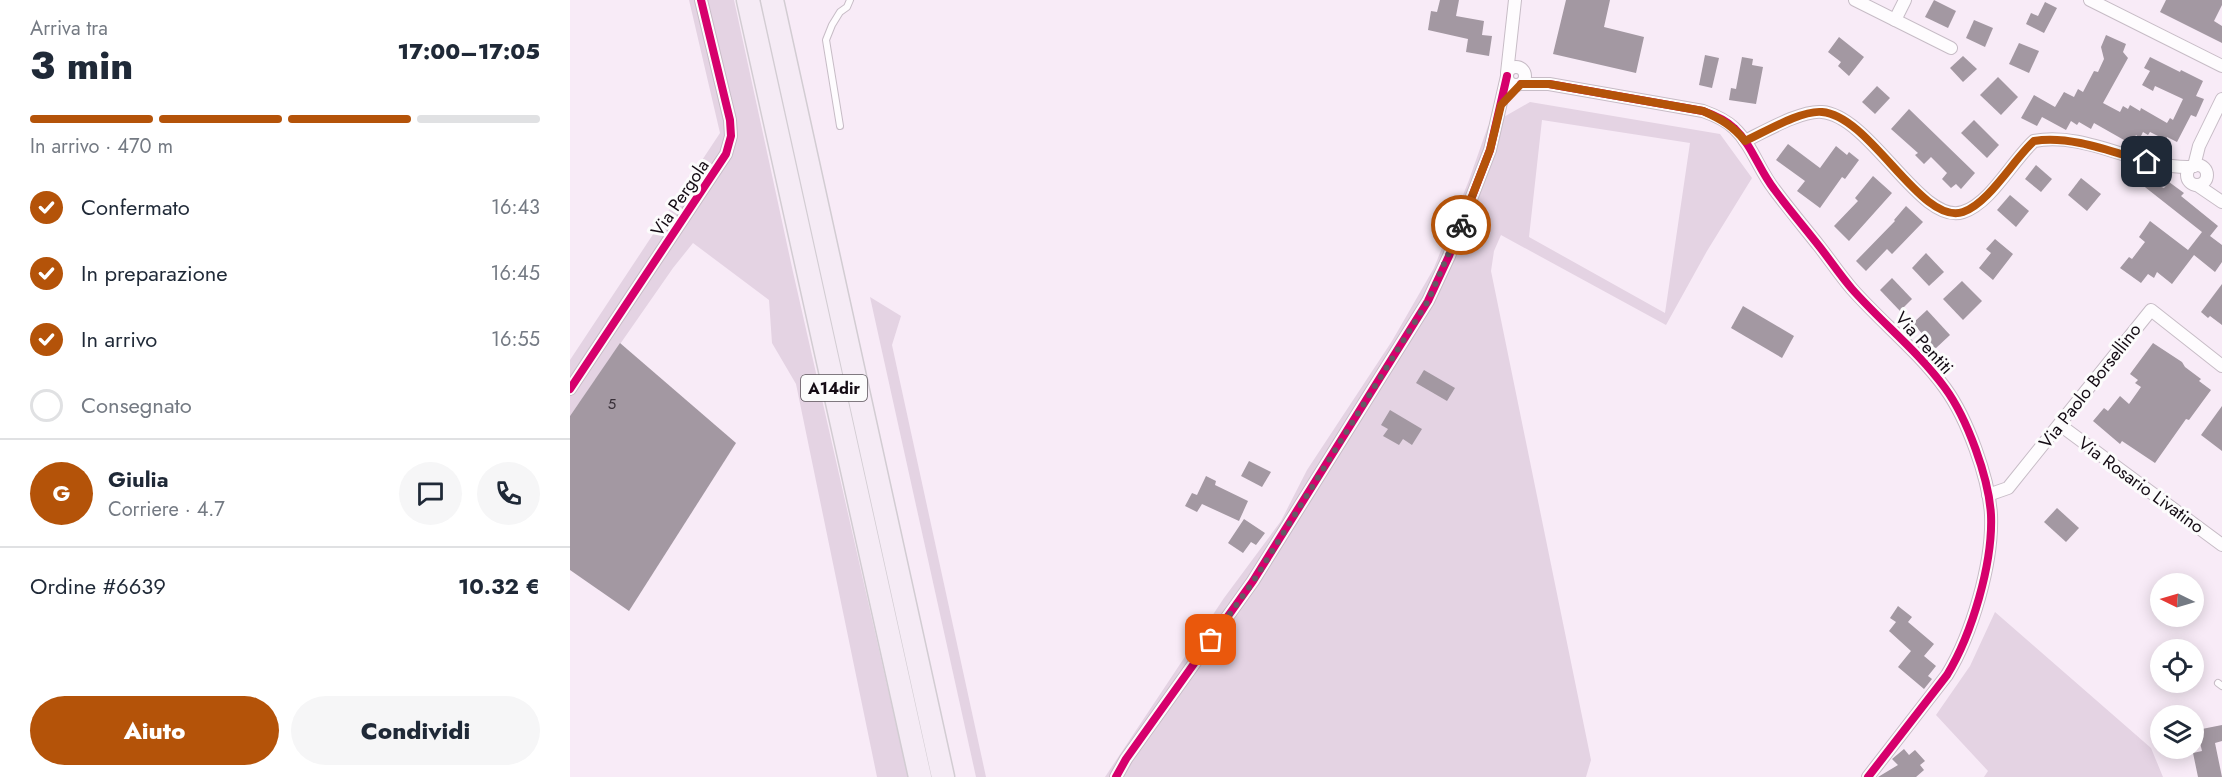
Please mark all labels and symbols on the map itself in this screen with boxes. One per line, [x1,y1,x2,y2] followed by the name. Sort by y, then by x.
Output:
[2121,136,2172,187] pin
[645,154,715,242] street label: Via Pergola
[1431,195,1491,255] courier
[1889,306,1959,380] street label: Via Pentiti
[2033,318,2147,454] street label: Via Paolo Borsellino
[801,375,867,401] road number: A14dir
[608,393,616,415] house number: 5
[2073,430,2210,540] street label: Via Rosario Livatino
[2150,573,2204,627] north arrow
[1185,614,1236,665] pin

